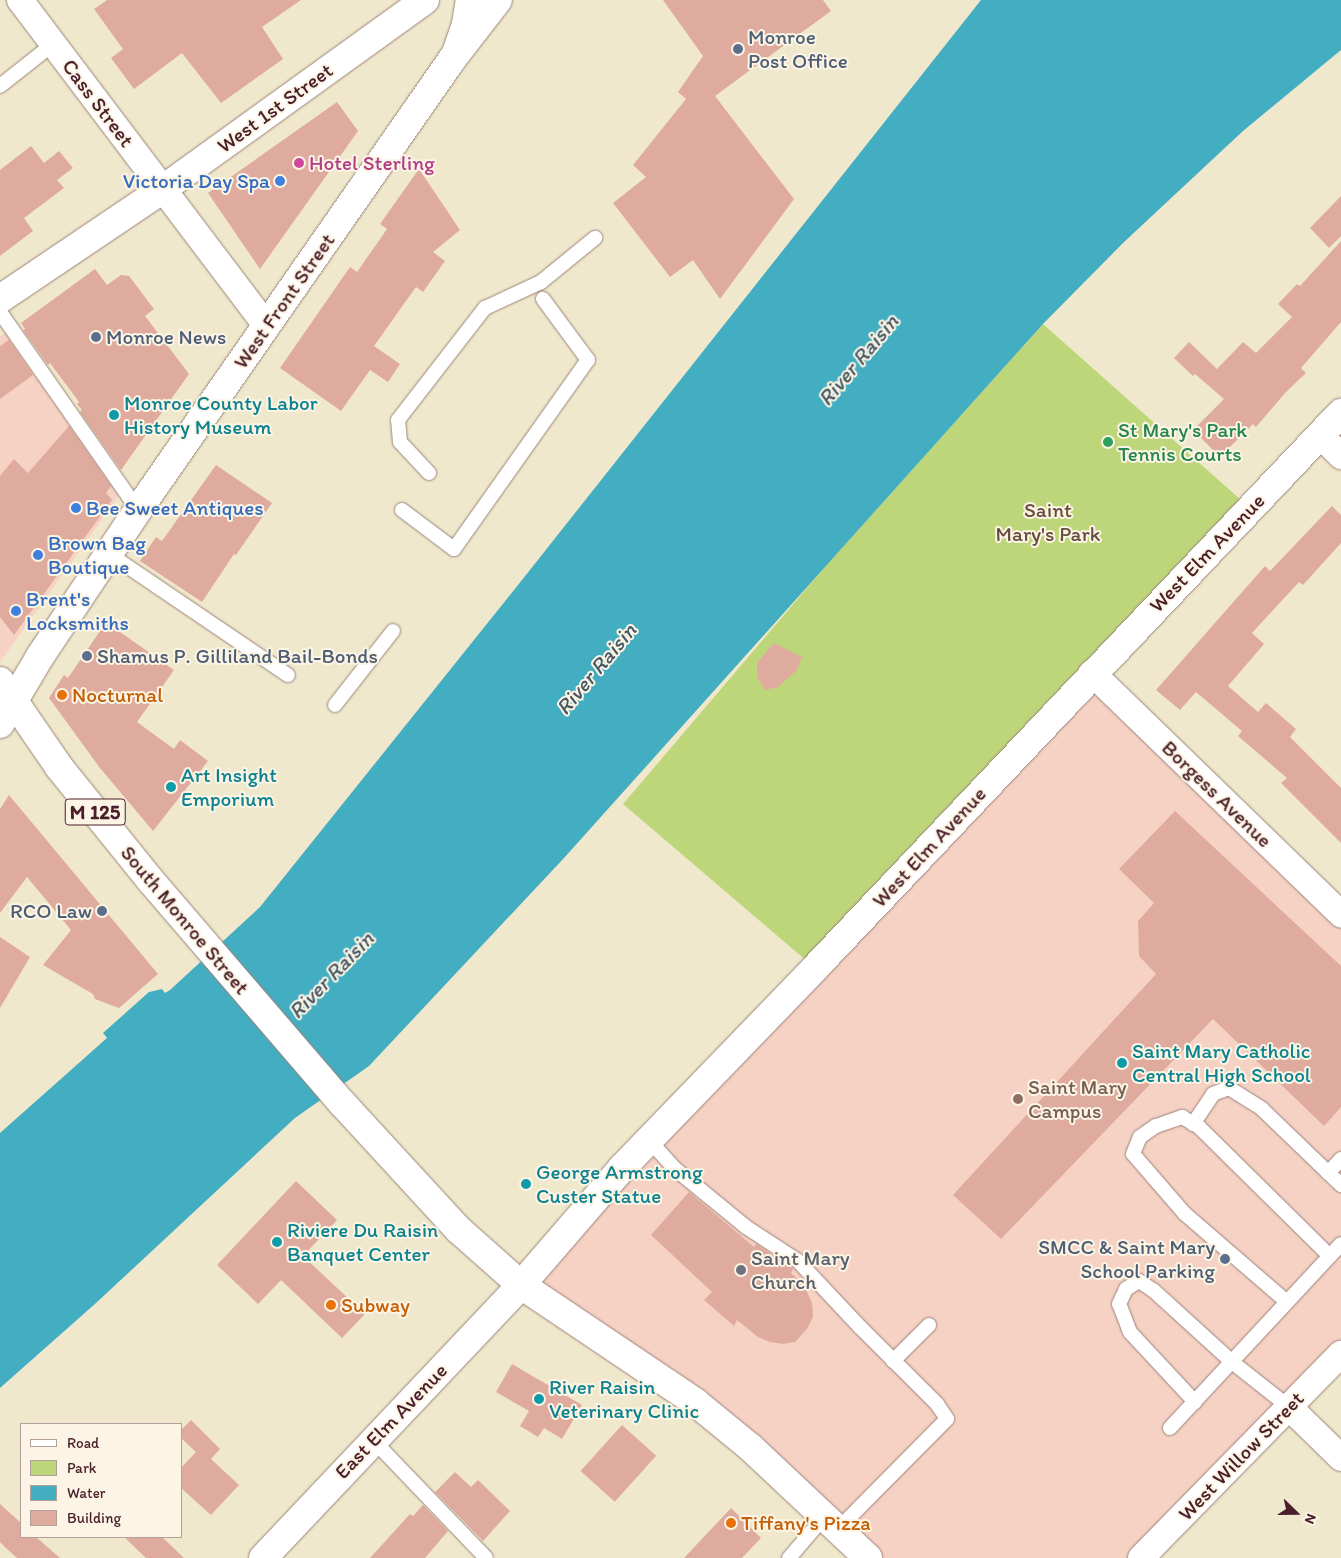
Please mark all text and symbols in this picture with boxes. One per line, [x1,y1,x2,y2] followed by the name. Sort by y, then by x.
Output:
[748,24,848,74] place label: Monroe Post Office
[732,43,744,55] marker: Monroe Post Office
[57,54,139,152] street label: Cass Street
[212,58,338,158] street label: West 1st Street
[309,150,434,176] place label: Hotel Sterling
[293,157,305,169] marker: Hotel Sterling
[121,168,270,194] place label: Victoria Day Spa
[274,175,286,187] marker: Victoria Day Spa
[228,229,340,373] street label: West Front Street
[812,309,904,411] water label: River Raisin
[106,324,226,350] place label: Monroe News
[90,331,102,343] marker: Monroe News
[124,390,318,440] place label: Monroe County Labor History Museum
[108,409,120,421] marker: Monroe County Labor History Museum
[1118,417,1247,467] place label: St Mary's Park Tennis Courts
[1102,436,1114,448] marker: St Mary's Park Tennis Courts
[1144,489,1270,617] street label: West Elm Avenue
[86,495,263,521] place label: Bee Sweet Antiques
[995,497,1101,547] park label: Saint Mary's Park
[70,502,82,514] marker: Bee Sweet Antiques
[48,530,147,580] place label: Brown Bag Boutique
[32,549,44,561] marker: Brown Bag Boutique
[26,586,129,636] place label: Brent's Locksmiths
[10,605,22,617] marker: Brent's Locksmiths
[550,618,642,720] water label: River Raisin
[97,643,377,669] place label: Shamus P. Gilliland Bail-Bonds
[81,650,93,662] marker: Shamus P. Gilliland Bail-Bonds
[72,682,163,708] place label: Nocturnal
[56,689,68,701] marker: Nocturnal
[1157,735,1277,853] street label: Borgess Avenue
[181,762,280,812] place label: Art Insight Emporium
[165,781,177,793] marker: Art Insight Emporium
[867,782,991,912] street label: West Elm Avenue
[64,794,126,830] road number: M 125
[116,841,254,999] street label: South Monroe Street
[10,898,92,924] place label: RCO Law
[96,905,108,917] marker: RCO Law
[283,926,379,1024] water label: River Raisin
[1132,1038,1310,1088] place label: Saint Mary Catholic Central High School
[1116,1057,1128,1069] marker: Saint Mary Catholic Central High School
[1028,1074,1126,1124] place label: Saint Mary Campus
[1012,1093,1024,1105] marker: Saint Mary Campus
[536,1159,702,1209] place label: George Armstrong Custer Statue
[520,1178,532,1190] marker: George Armstrong Custer Statue
[287,1217,438,1267] place label: Riviere Du Raisin Banquet Center
[1038,1234,1215,1284] place label: SMCC & Saint Mary School Parking
[271,1236,283,1248] marker: Riviere Du Raisin Banquet Center
[751,1245,849,1295] place label: Saint Mary Church
[1219,1253,1231,1265] marker: SMCC & Saint Mary School Parking
[735,1264,747,1276] marker: Saint Mary Church
[341,1292,410,1318] place label: Subway
[325,1299,337,1311] marker: Subway
[330,1359,452,1483] street label: East Elm Avenue
[549,1374,699,1424] place label: River Raisin Veterinary Clinic
[1173,1386,1309,1526] street label: West Willow Street
[533,1393,545,1405] marker: River Raisin Veterinary Clinic
[20,1423,182,1538] legend
[67,1434,99,1452] text: Road
[67,1459,97,1477] text: Park
[67,1484,105,1502] text: Water
[1271,1488,1321,1538] north arrow
[67,1509,121,1527] text: Building
[741,1510,871,1536] place label: Tiffany's Pizza
[1301,1511,1320,1526] text: N
[725,1517,737,1529] marker: Tiffany's Pizza

